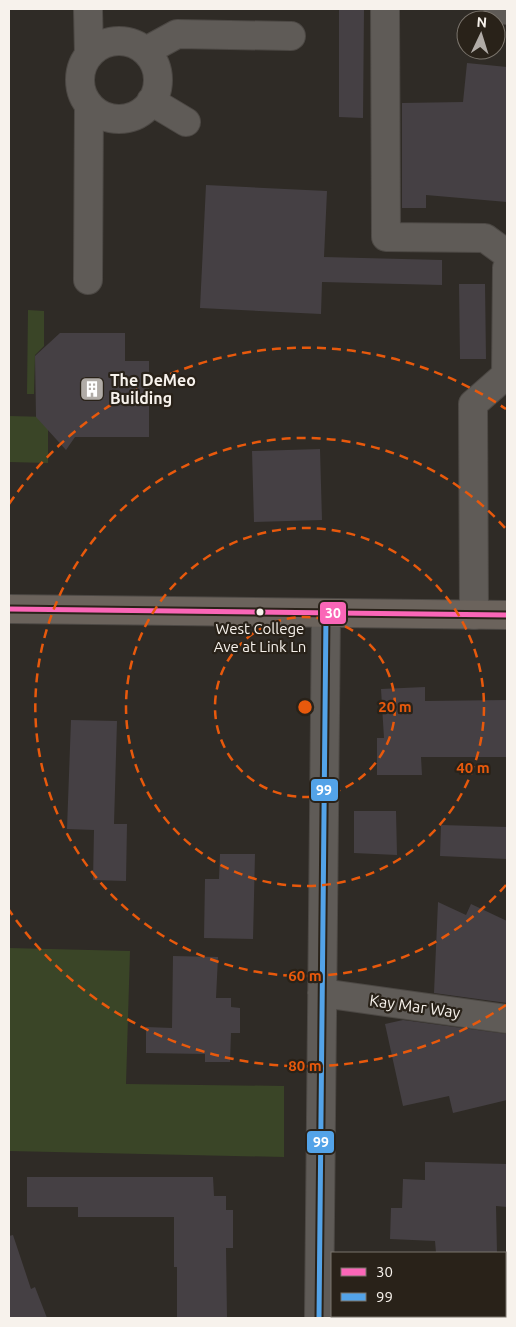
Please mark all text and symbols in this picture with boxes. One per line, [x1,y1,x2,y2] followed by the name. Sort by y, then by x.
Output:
[456,10,506,60] north arrow
[476,14,488,30] text: N
[110,371,196,407] place label: The DeMeo Building
[79,376,105,402] building icon: The DeMeo Building
[319,601,347,625] line badge: 30
[325,605,341,621] text: 30
[255,607,265,617] marker: West College Ave at Link Ln
[214,620,306,655] place label: West College Ave at Link Ln
[296,698,314,716] centre of rings
[378,698,412,715] text: 20 m
[456,759,490,776] text: 40 m
[310,778,339,802] line badge: 99
[316,782,332,798] text: 99
[288,967,322,984] text: 60 m
[368,991,462,1021] street label: Kay Mar Way
[288,1057,322,1074] text: 80 m
[306,1130,335,1154] line badge: 99
[313,1134,329,1150] text: 99
[331,1252,506,1317] legend
[376,1263,393,1280] text: 30
[376,1288,393,1305] text: 99

